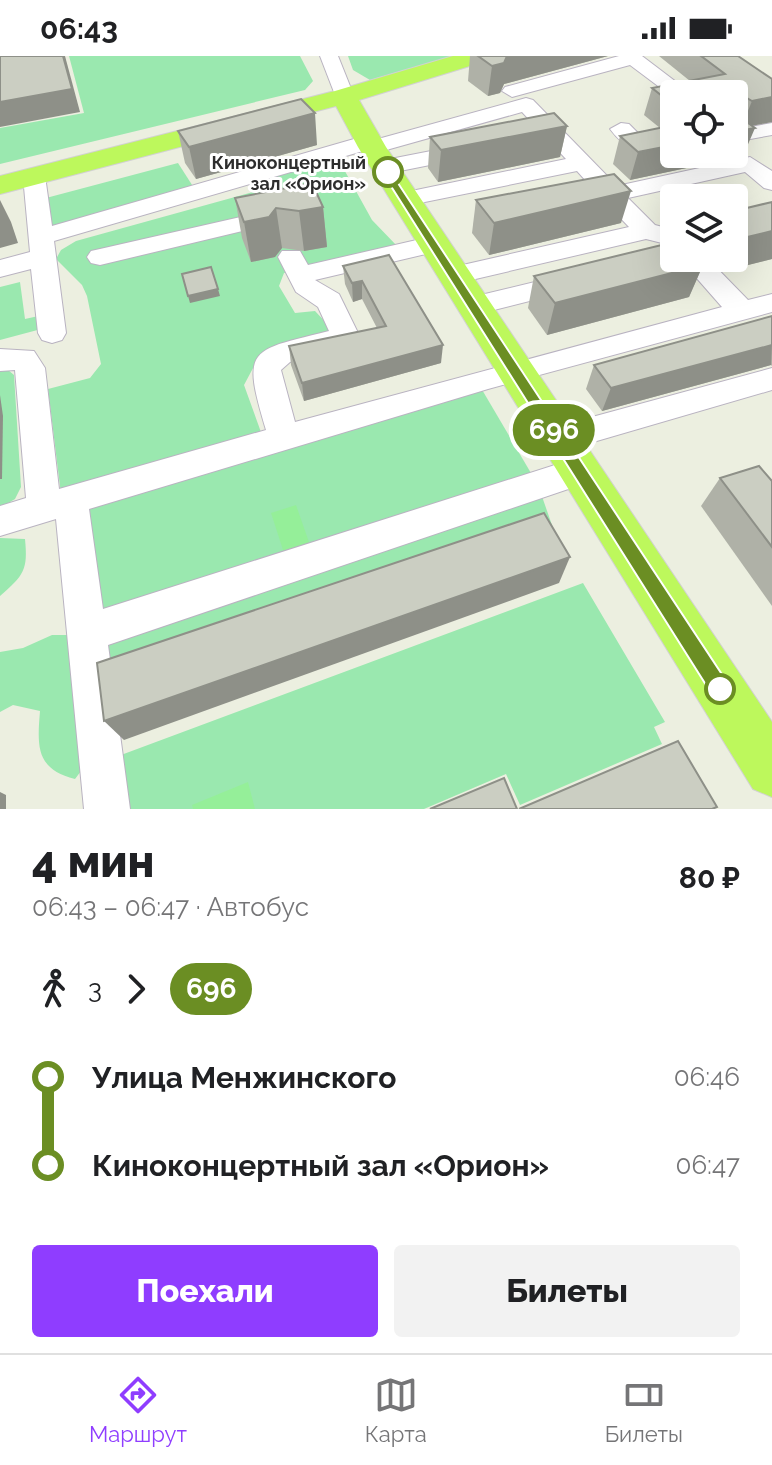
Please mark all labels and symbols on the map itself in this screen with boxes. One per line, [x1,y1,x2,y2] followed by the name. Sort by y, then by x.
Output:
[212,152,366,194] place label: Киноконцертный зал «Орион»
[373,157,403,187] marker: Киноконцертный зал «Орион»
[508,404,600,456] line badge: 696
[705,674,735,704] unlabelled marker

